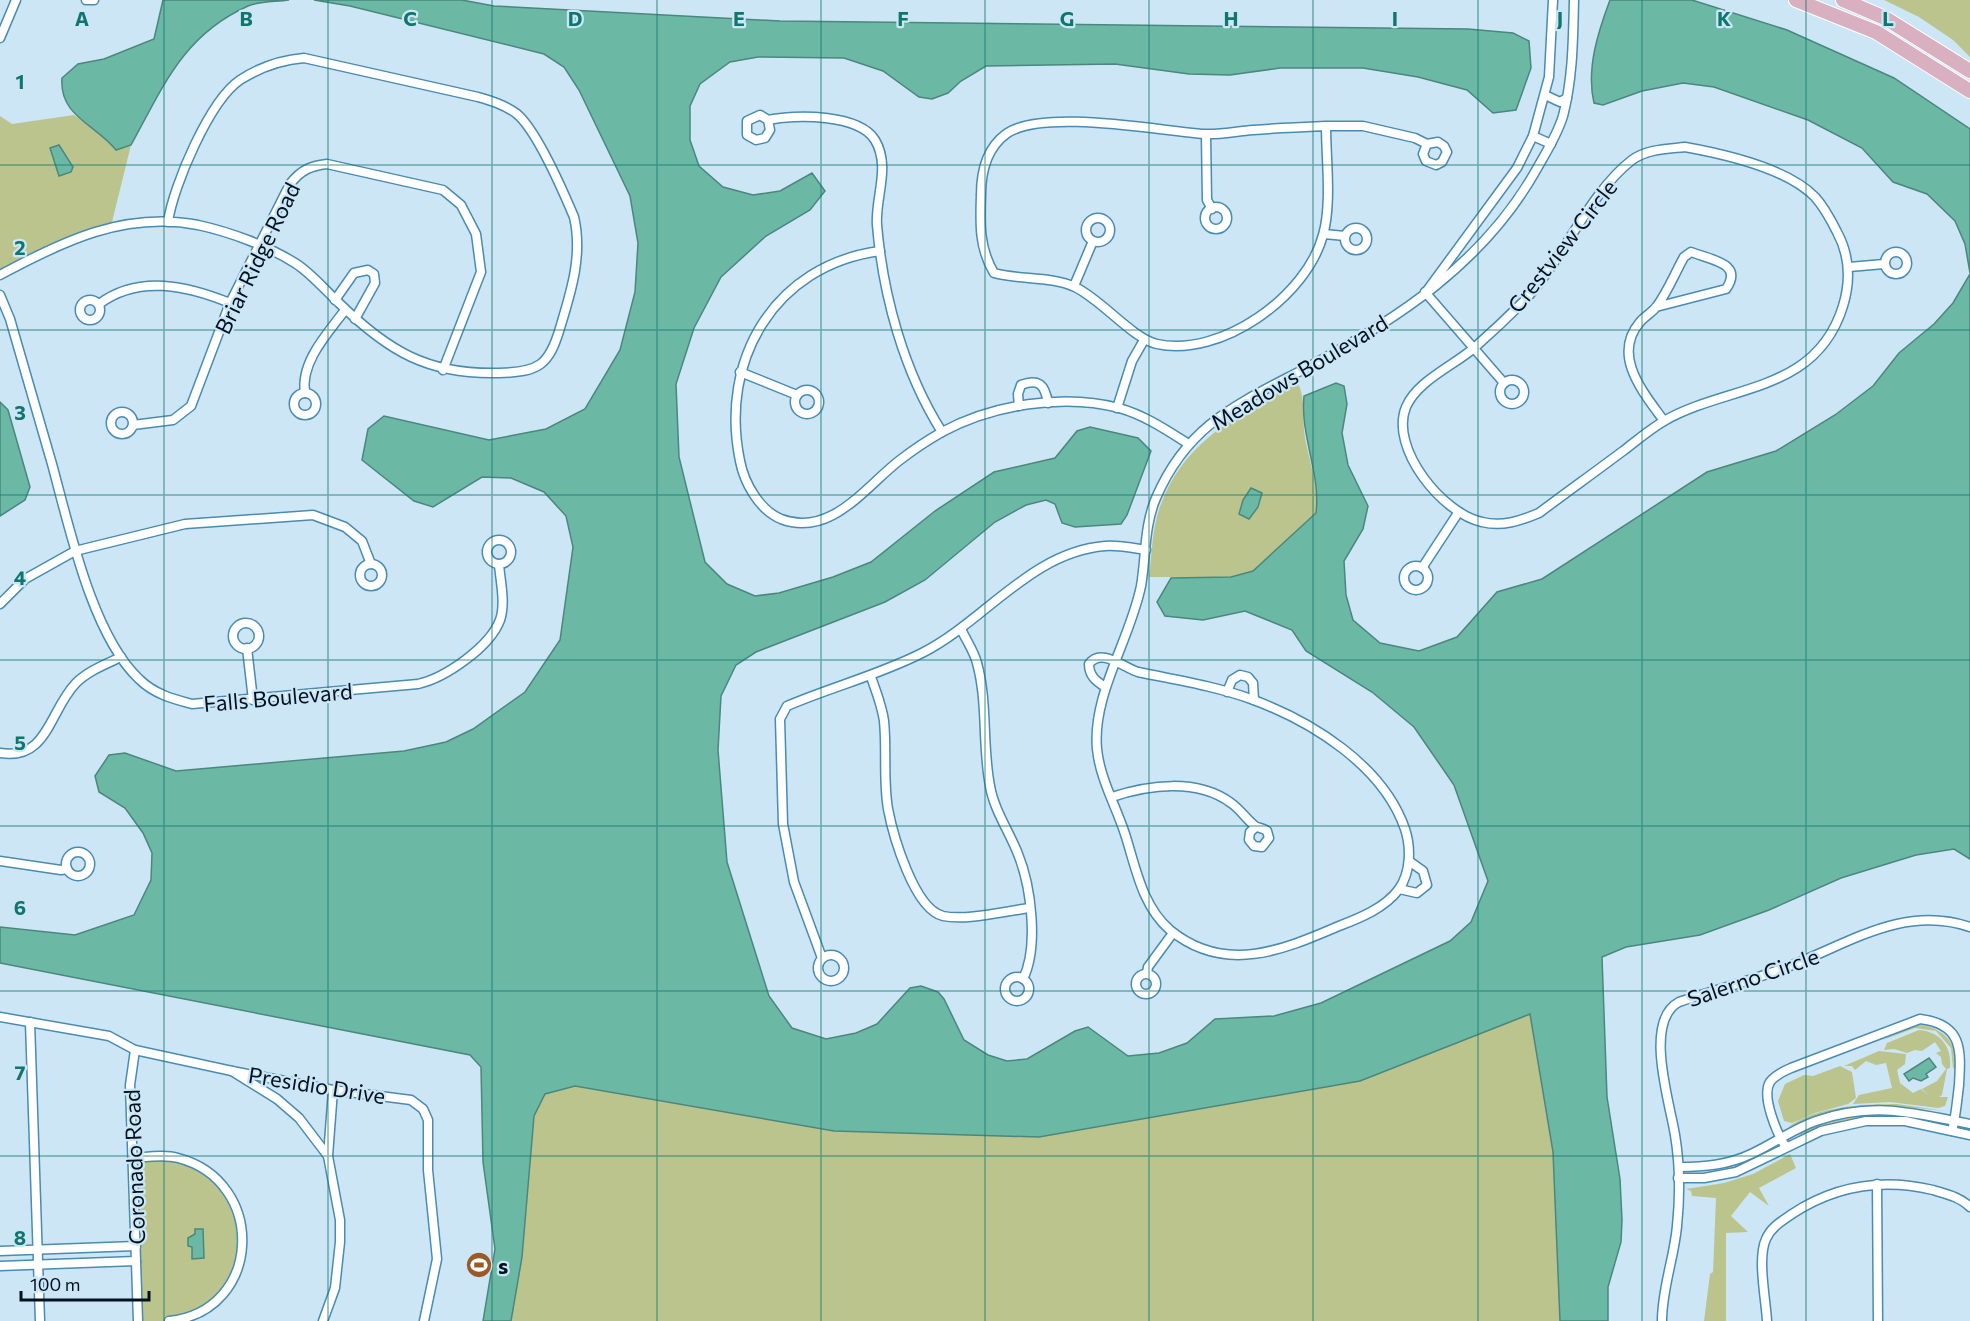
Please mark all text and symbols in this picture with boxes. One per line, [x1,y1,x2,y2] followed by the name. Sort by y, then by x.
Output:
[75,6,89,30] text: A
[239,6,253,30] text: B
[403,6,417,30] text: C
[568,6,582,30] text: D
[733,6,745,30] text: E
[897,6,909,30] text: F
[1060,6,1074,30] text: G
[1224,6,1239,30] text: H
[1392,6,1398,30] text: I
[1557,6,1563,30] text: J
[1717,6,1731,30] text: K
[1882,6,1894,30] text: L
[15,69,25,93] text: 1
[1502,174,1622,318] street label: Crestview Circle
[209,178,305,338] street label: Briar Ridge Road
[14,235,26,259] text: 2
[1206,309,1392,435] street label: Meadows Boulevard
[14,400,26,424] text: 3
[14,565,26,589] text: 4
[202,677,354,717] street label: Falls Boulevard
[14,730,26,754] text: 5
[14,895,26,919] text: 6
[1684,942,1822,1012] street label: Salerno Circle
[15,1060,26,1084] text: 7
[247,1061,387,1109] street label: Presidio Drive
[118,1089,150,1245] street label: Coronado Road
[14,1225,26,1249] text: 8
[464,1250,494,1280] sports icon: s
[498,1252,508,1279] place label: s
[21,1264,148,1302] scale bar
[30,1273,80,1295] text: 100 m

